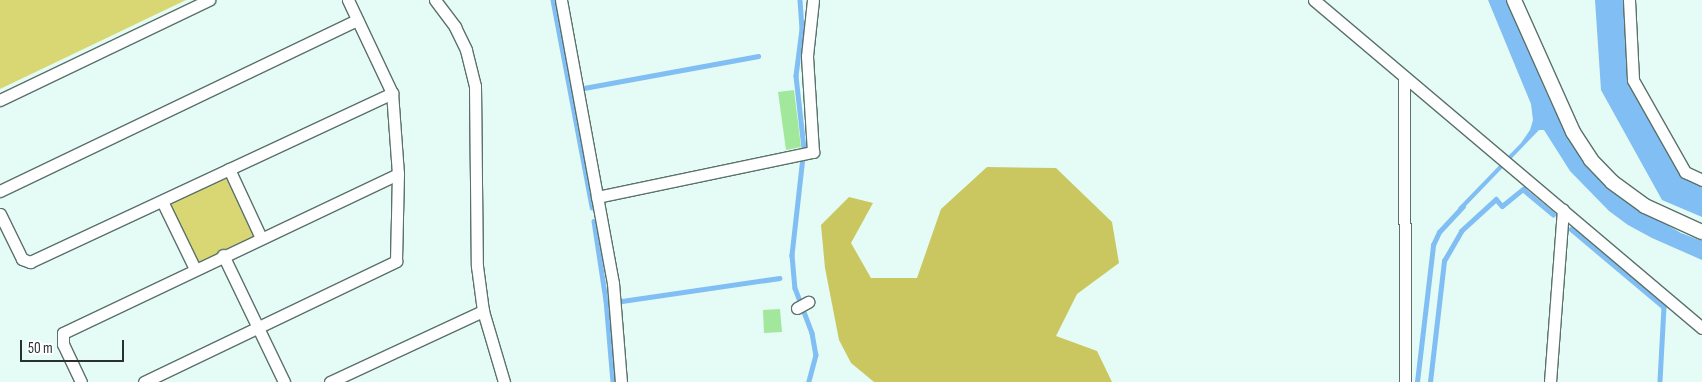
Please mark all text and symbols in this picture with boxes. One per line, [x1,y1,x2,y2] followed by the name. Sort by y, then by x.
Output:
[22,330,126,362] scale bar
[28,339,53,358] text: 50 m

